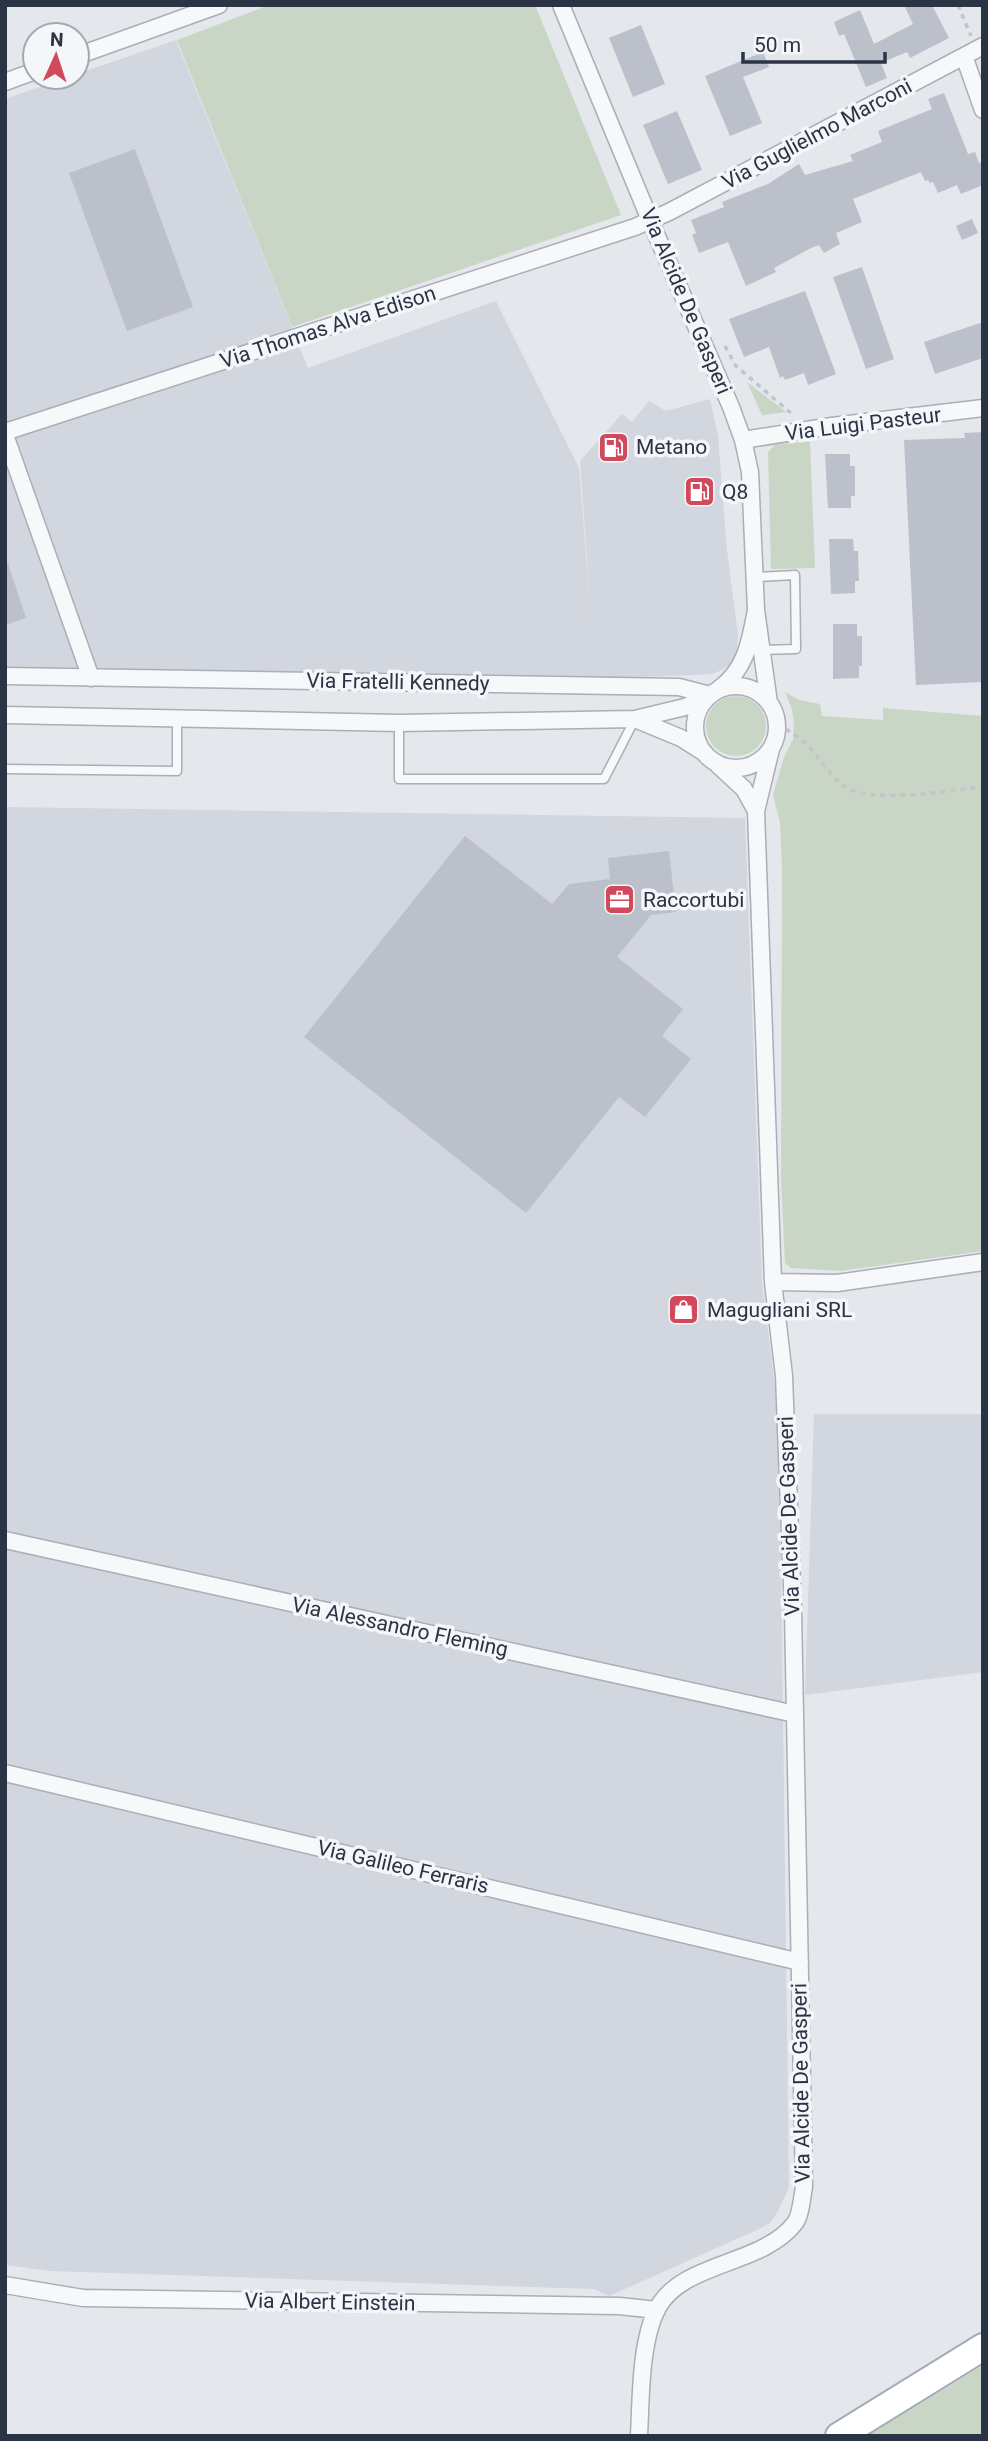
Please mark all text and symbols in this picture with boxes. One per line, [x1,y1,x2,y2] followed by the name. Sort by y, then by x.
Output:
[21,21,91,91] north arrow
[743,21,885,65] scale bar
[50,28,64,51] text: N
[754,33,801,57] text: 50 m
[718,74,916,194] street label: Via Guglielmo Marconi
[636,204,736,398] street label: Via Alcide De Gasperi
[217,281,439,373] street label: Via Thomas Alva Edison
[784,403,942,445] street label: Via Luigi Pasteur
[596,430,630,464] fuel station icon: Metano
[636,435,707,459] place label: Metano
[682,475,716,509] fuel station icon: Q8
[722,480,748,504] place label: Q8
[306,668,490,696] street label: Via Fratelli Kennedy
[603,883,637,917] office icon: Raccortubi
[643,888,744,912] place label: Raccortubi
[667,1293,701,1327] shop icon: Magugliani SRL
[707,1298,852,1322] place label: Magugliani SRL
[774,1416,804,1616] street label: Via Alcide De Gasperi
[290,1592,510,1662] street label: Via Alessandro Fleming
[315,1836,491,1898] street label: Via Galileo Ferraris
[787,1983,815,2183] street label: Via Alcide De Gasperi
[244,2289,416,2315] street label: Via Albert Einstein

